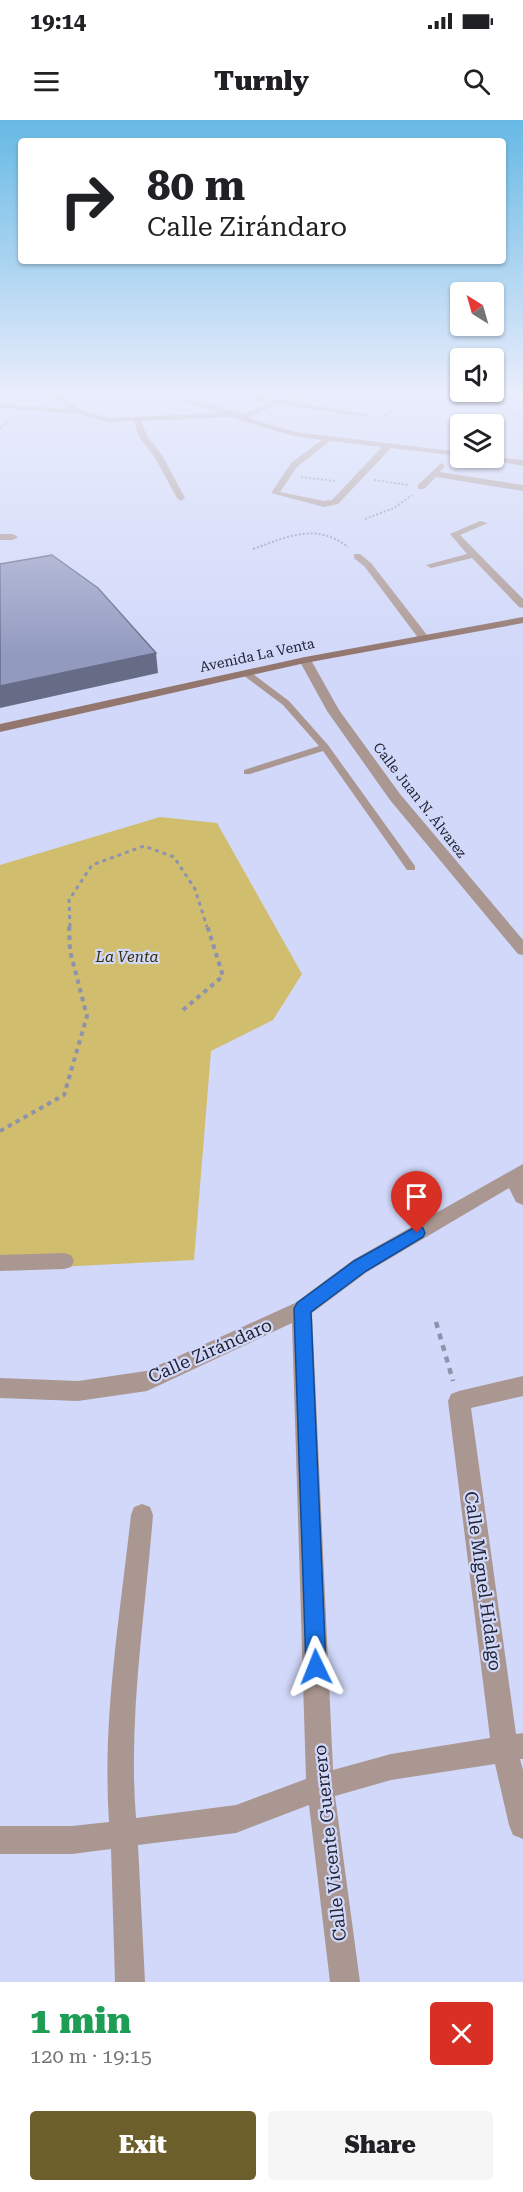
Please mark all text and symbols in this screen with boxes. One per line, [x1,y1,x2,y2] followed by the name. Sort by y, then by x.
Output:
[30,9,86,34] text: 19:14
[30,65,63,98] icon: menu
[214,65,309,97] text: Turnly
[460,65,493,98] icon: search
[147,161,245,210] text: 80 m
[48,162,126,240] icon: right
[147,211,347,243] text: Calle Zirándaro
[450,282,504,336] north arrow
[450,282,504,468] map controls
[450,348,504,402] button: sound
[450,414,504,468] button: layers
[198,635,316,675] street label: Avenida La Venta
[370,739,470,861] street label: Calle Juan N. Álvarez
[95,948,158,966] park label: La Venta
[391,1171,442,1233] pin
[400,1180,433,1213] icon: arrive
[145,1314,275,1387] street label: Calle Zirándaro
[461,1490,506,1672] street label: Calle Miguel Hidalgo
[284,1635,348,1699] position arrow
[309,1744,350,1942] street label: Calle Vicente Guerrero
[30,2000,131,2042] text: 1 min
[430,2002,493,2065] button: close
[30,2044,152,2068] text: 120 m · 19:15
[30,2111,256,2180] button: Exit
[268,2111,493,2180] button: Share

